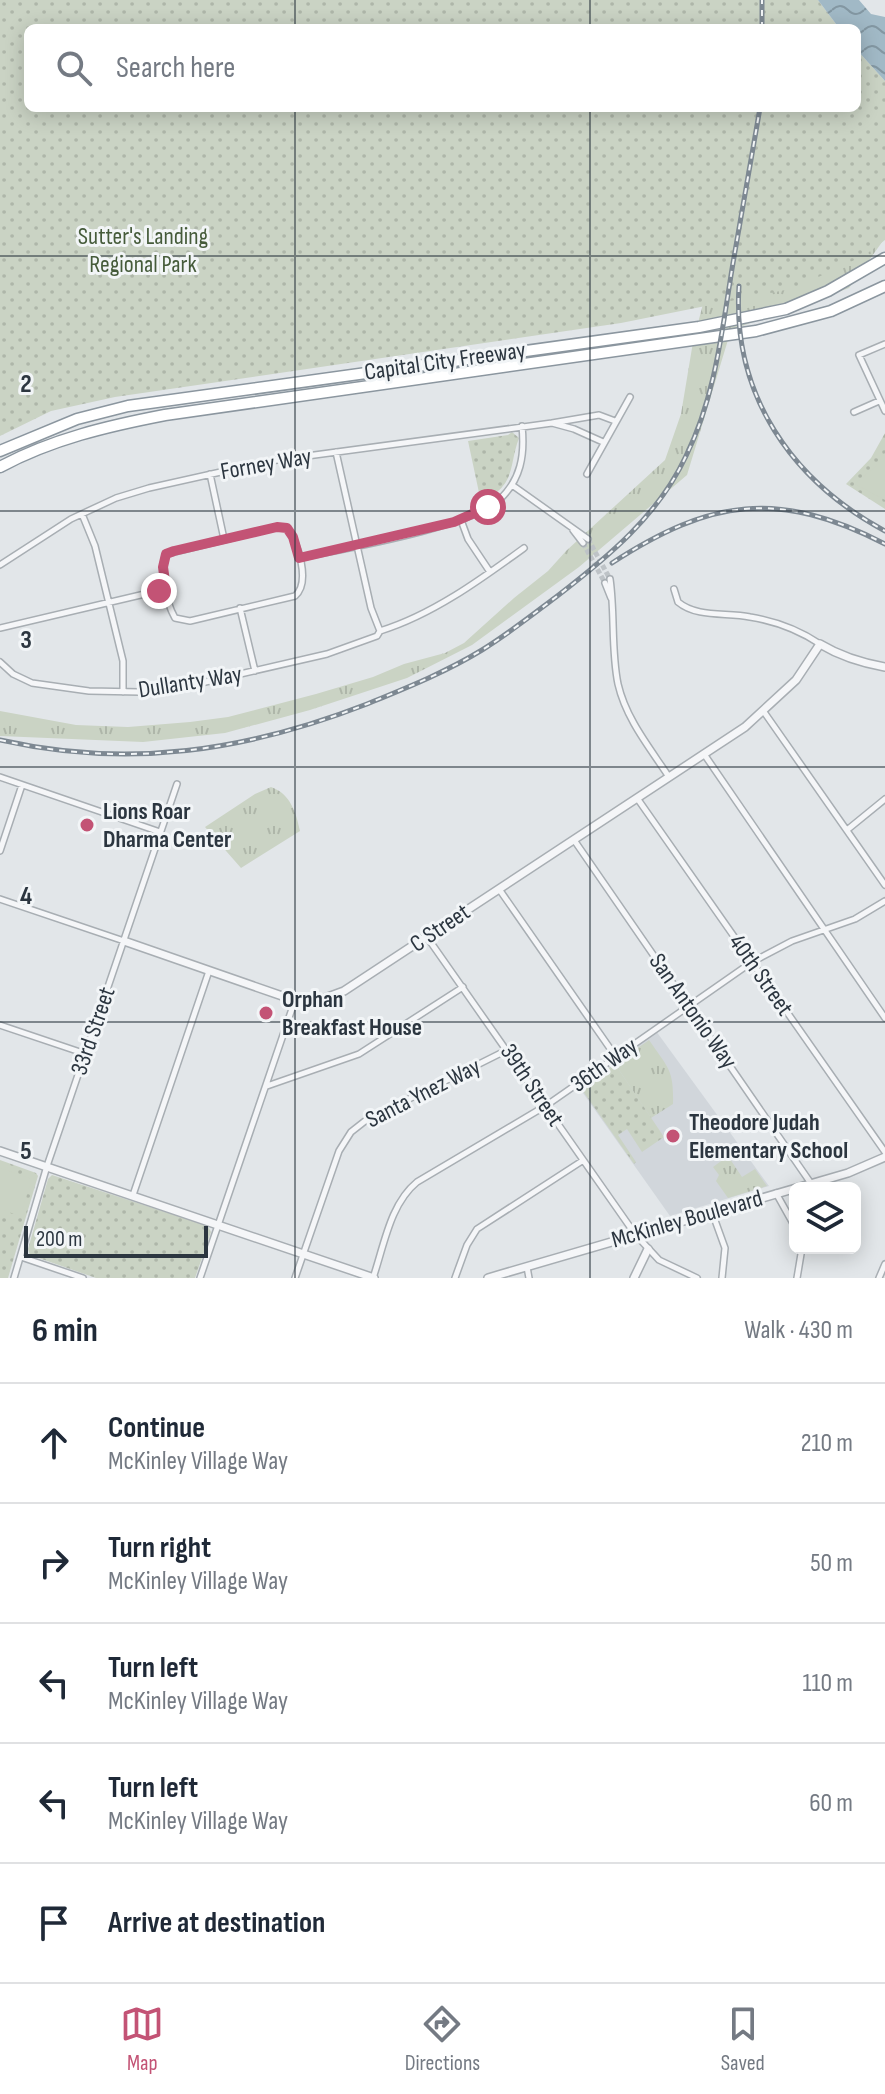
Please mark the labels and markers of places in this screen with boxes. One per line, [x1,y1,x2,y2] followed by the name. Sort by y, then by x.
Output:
[103,797,232,854] place label: Lions Roar Dharma Center
[78,816,96,834] marker: Lions Roar Dharma Center
[282,985,422,1042] place label: Orphan Breakfast House
[257,1004,275,1022] marker: Orphan Breakfast House
[689,1108,848,1165] place label: Theodore Judah Elementary School
[664,1127,682,1145] marker: Theodore Judah Elementary School

